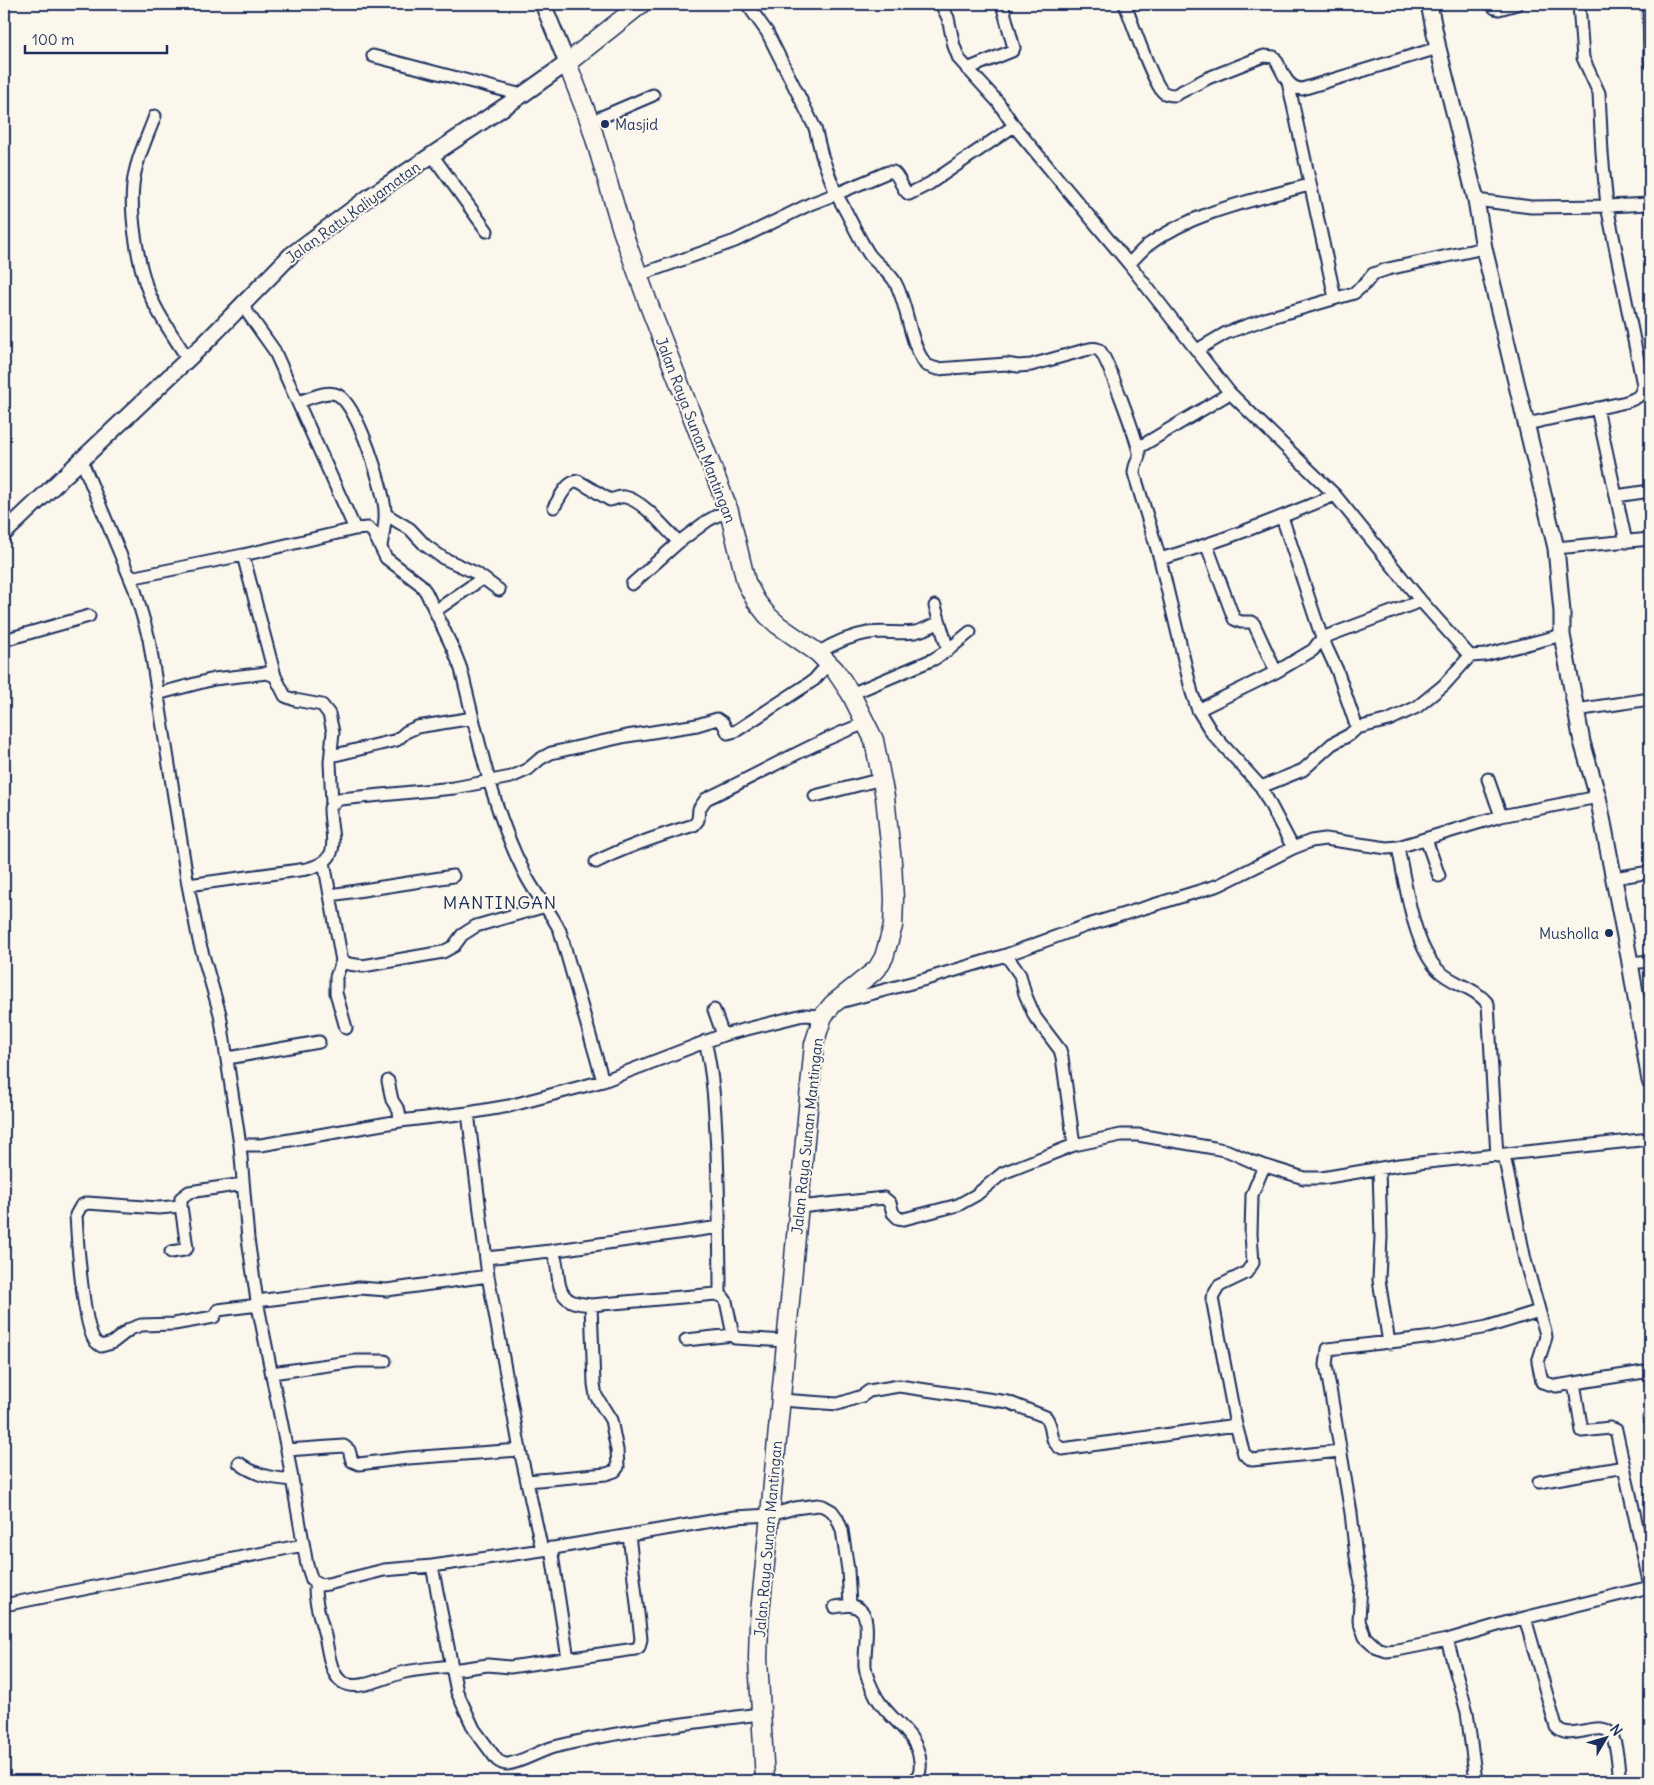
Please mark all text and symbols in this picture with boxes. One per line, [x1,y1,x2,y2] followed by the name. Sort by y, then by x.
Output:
[25,22,168,54] scale bar
[32,30,74,49] text: 100 m
[615,115,658,134] place label: Masjid
[599,118,611,130] marker: Masjid
[282,157,424,267] street label: Jalan Ratu Kaliyamatan
[652,334,740,526] street label: Jalan Raya Sunan Mantingan
[443,891,557,914] district label: MANTINGAN
[1539,924,1599,943] place label: Musholla
[1603,927,1615,939] marker: Musholla
[787,1037,827,1235] street label: Jalan Raya Sunan Mantingan
[750,1440,786,1638] street label: Jalan Raya Sunan Mantingan
[1582,1712,1632,1762] north arrow
[1606,1721,1626,1739] text: N

